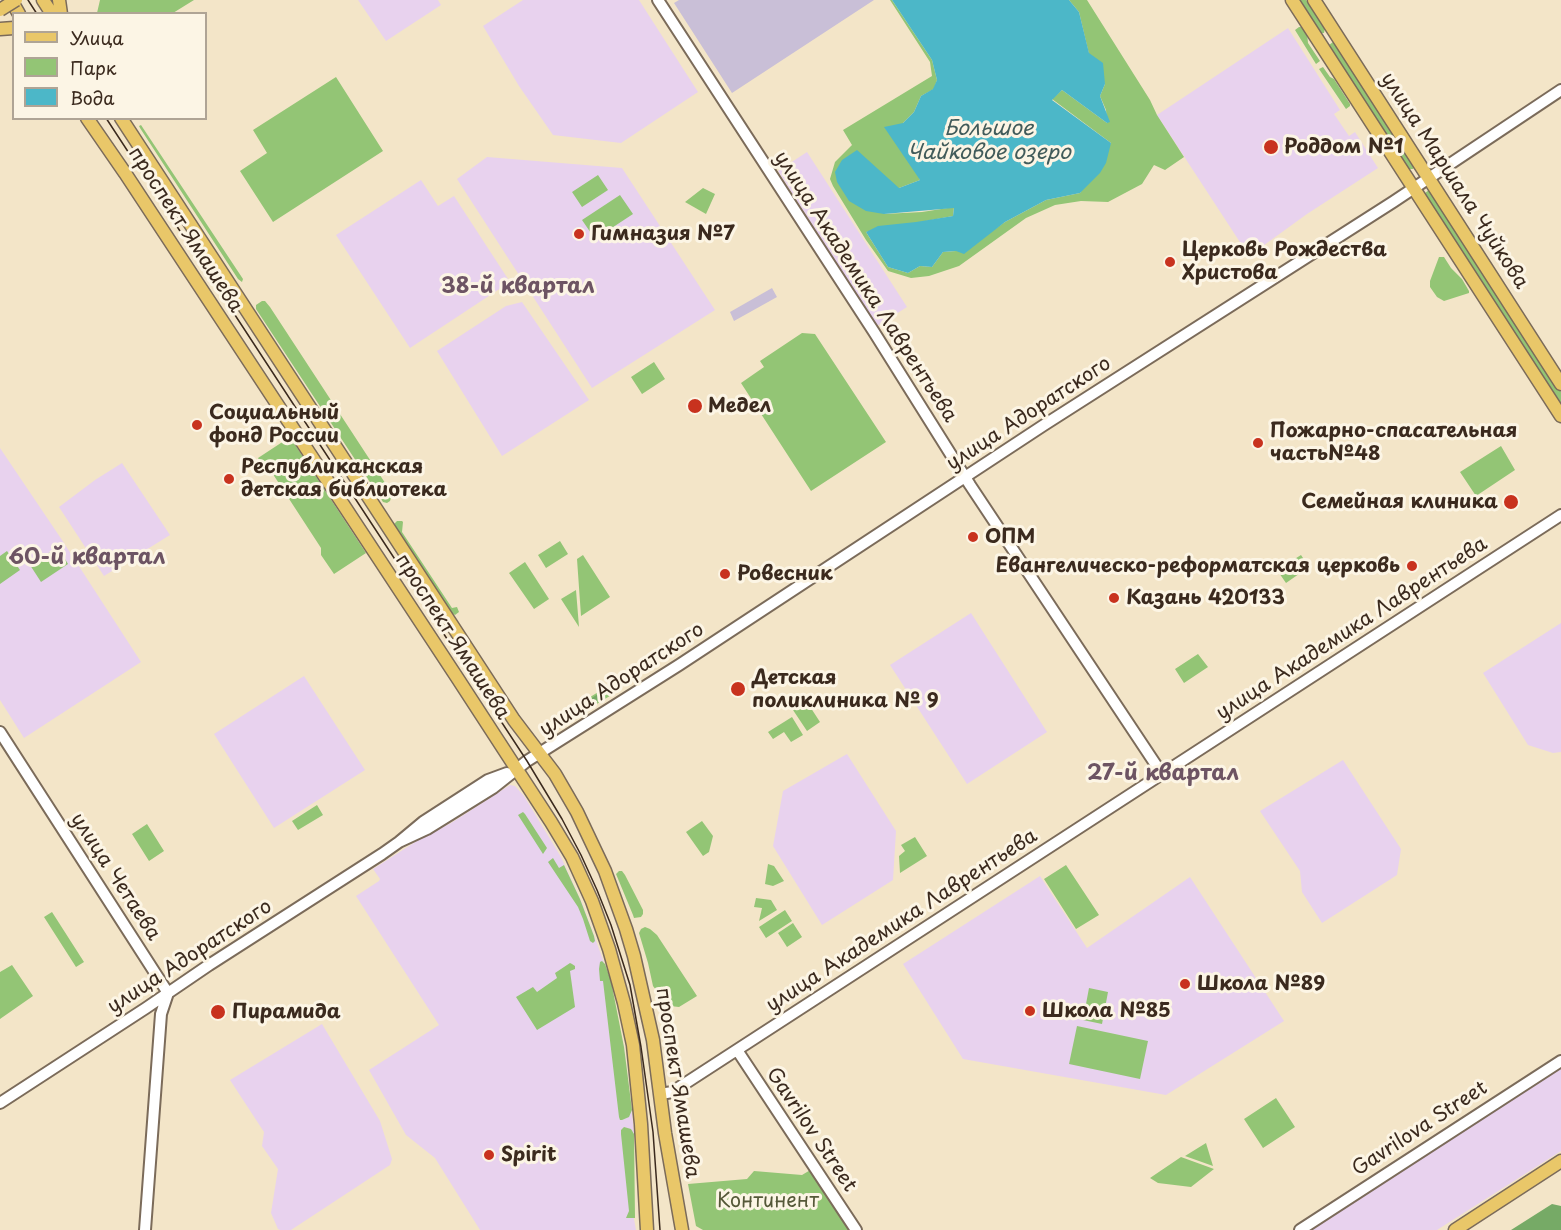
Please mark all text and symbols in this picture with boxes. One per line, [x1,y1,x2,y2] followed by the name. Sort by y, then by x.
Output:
[12,12,207,120] legend
[70,24,124,51] text: Улица
[70,54,116,81] text: Парк
[1375,68,1533,294] street label: улица Маршала Чуйкова
[70,84,115,111] text: Вода
[907,116,1071,166] water label: Большое Чайковое озеро
[1284,135,1403,159] place label: Роддом №1
[1262,138,1280,156] marker: Роддом №1
[122,143,248,317] street label: проспект Ямашева
[768,147,962,427] street label: улица Академика Лаврентьева
[591,222,735,246] place label: Гимназия №7
[572,227,586,241] marker: Гимназия №7
[1182,238,1387,285] place label: Церковь Рождества Христова
[1163,255,1177,269] marker: Церковь Рождества Христова
[441,274,595,300] district label: 38-й квартал
[942,352,1116,476] street label: улица Адоратского
[708,394,771,418] place label: Медел
[686,397,704,415] marker: Медел
[209,401,339,448] place label: Социальный фонд России
[190,418,204,432] marker: Социальный фонд России
[1270,419,1517,466] place label: Пожарно-спасательная часть№48
[1251,436,1265,450] marker: Пожарно-спасательная часть№48
[241,455,447,502] place label: Республиканская детская библиотека
[222,472,236,486] marker: Республиканская детская библиотека
[1301,490,1498,514] place label: Семейная клиника
[1502,493,1520,511] marker: Семейная клиника
[985,525,1035,549] place label: ОПМ
[966,530,980,544] marker: ОПМ
[1212,532,1492,726] street label: улица Академика Лаврентьева
[9,545,165,571] district label: 60-й квартал
[389,550,515,724] street label: проспект Ямашева
[995,554,1400,578] place label: Евангелическо-реформатская церковь
[1405,559,1419,573] marker: Евангелическо-реформатская церковь
[737,562,833,586] place label: Ровесник
[718,567,732,581] marker: Ровесник
[1126,586,1285,610] place label: Казань 420133
[1107,591,1121,605] marker: Казань 420133
[535,618,709,742] street label: улица Адоратского
[752,666,939,713] place label: Детская поликлиника № 9
[729,680,747,698] marker: Детская поликлиника № 9
[1087,761,1239,787] district label: 27-й квартал
[65,809,165,945] street label: улица Четаева
[762,824,1042,1018] street label: улица Академика Лаврентьева
[103,895,277,1019] street label: улица Адоратского
[1197,972,1325,996] place label: Школа №89
[1178,977,1192,991] marker: Школа №89
[650,986,704,1180] street label: проспект Ямашева
[1042,999,1171,1023] place label: Школа №85
[232,1000,341,1024] place label: Пирамида
[209,1003,227,1021] marker: Пирамида
[1023,1004,1037,1018] marker: Школа №85
[761,1063,861,1197] street label: Gavrilov Street
[1348,1076,1492,1182] street label: Gavrilova Street
[501,1143,557,1167] place label: Spirit
[482,1148,496,1162] marker: Spirit
[717,1189,819,1213] park label: Континент

